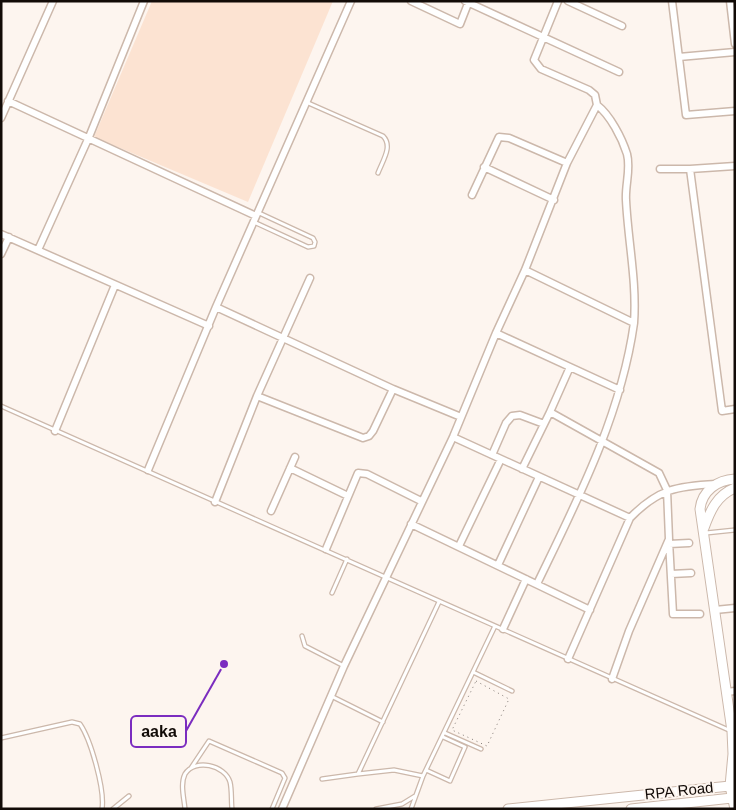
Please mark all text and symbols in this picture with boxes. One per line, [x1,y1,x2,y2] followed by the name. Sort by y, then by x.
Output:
[131,716,186,747] callout: aaka
[141,723,177,740] text: aaka
[644,778,714,803] street label: RPA Road

